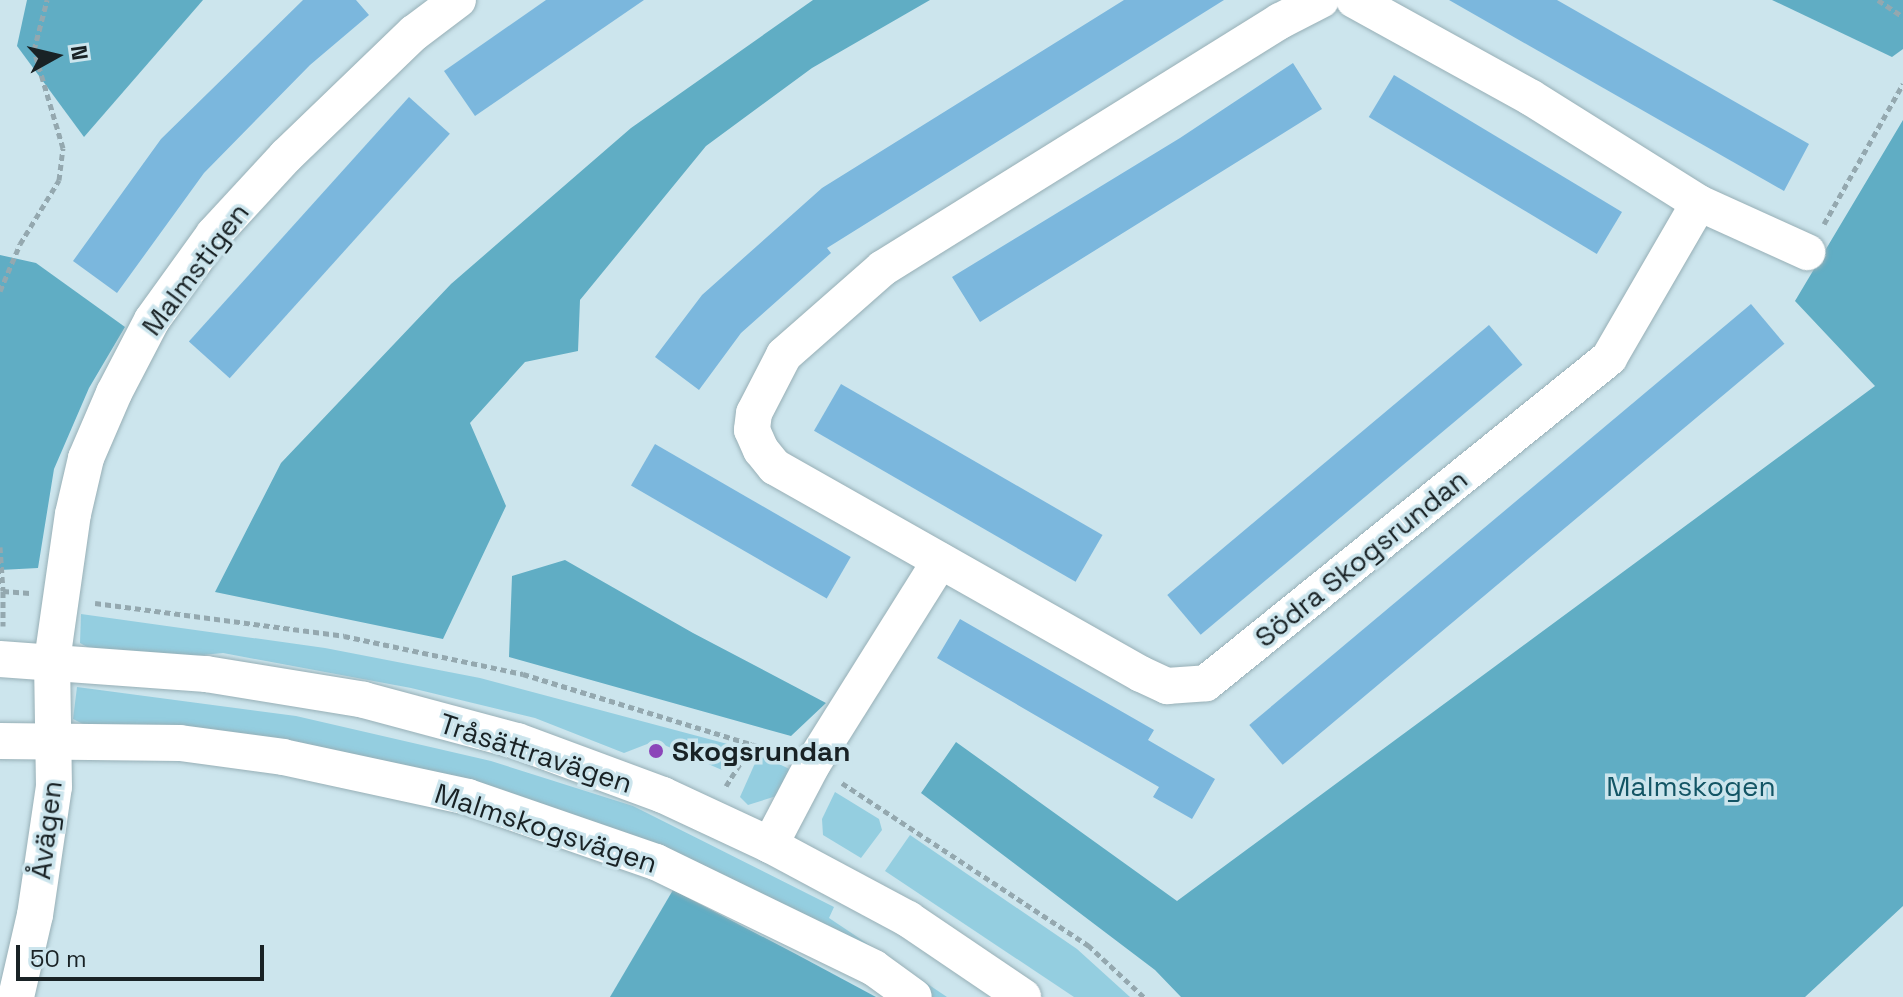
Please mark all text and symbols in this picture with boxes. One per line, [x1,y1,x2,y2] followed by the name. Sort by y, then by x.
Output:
[16,16,96,96] north arrow
[65,43,95,62] text: N
[134,196,256,342] street label: Malmstigen
[1248,462,1474,654] street label: Södra Skogsrundan
[435,706,637,800] street label: Tråsättravägen
[672,734,850,768] place label: Skogsrundan
[647,742,665,760] marker: Skogsrundan
[1606,769,1776,803] park label: Malmskogen
[431,776,661,880] street label: Malmskogsvägen
[23,779,69,881] street label: Åvägen
[20,929,268,979] scale bar
[30,943,87,974] text: 50 m

